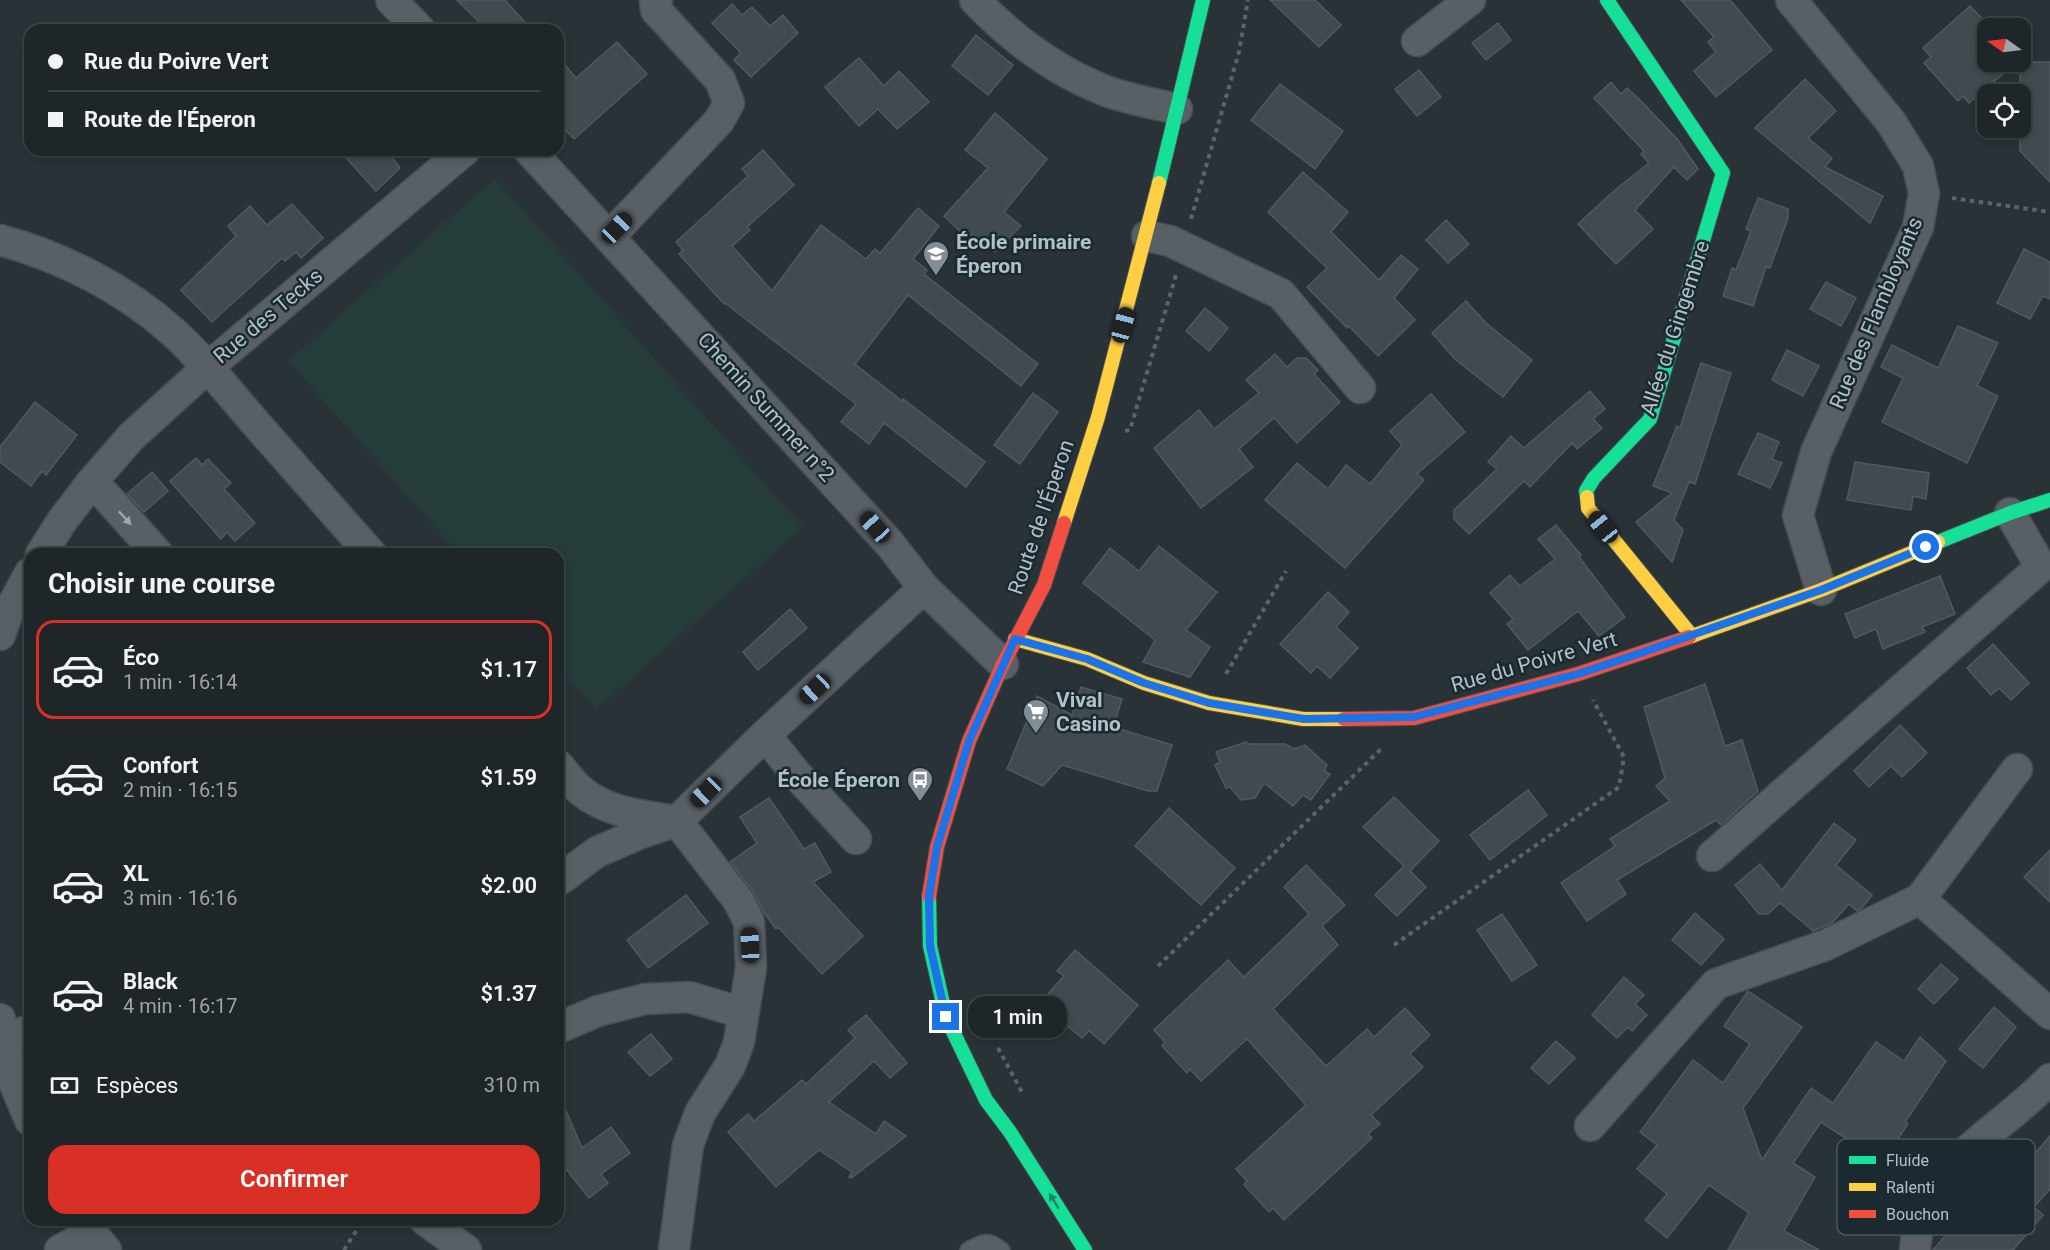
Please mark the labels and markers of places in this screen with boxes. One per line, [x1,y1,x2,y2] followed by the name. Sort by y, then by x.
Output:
[956,230,1091,278] place label: École primaire Éperon
[921,239,951,277] school or university icon: École primaire Éperon
[1056,688,1121,736] place label: Vival Casino
[1021,697,1051,735] supermarket icon: Vival Casino
[905,765,935,803] bus stop icon: École Éperon
[778,768,900,792] place label: École Éperon

